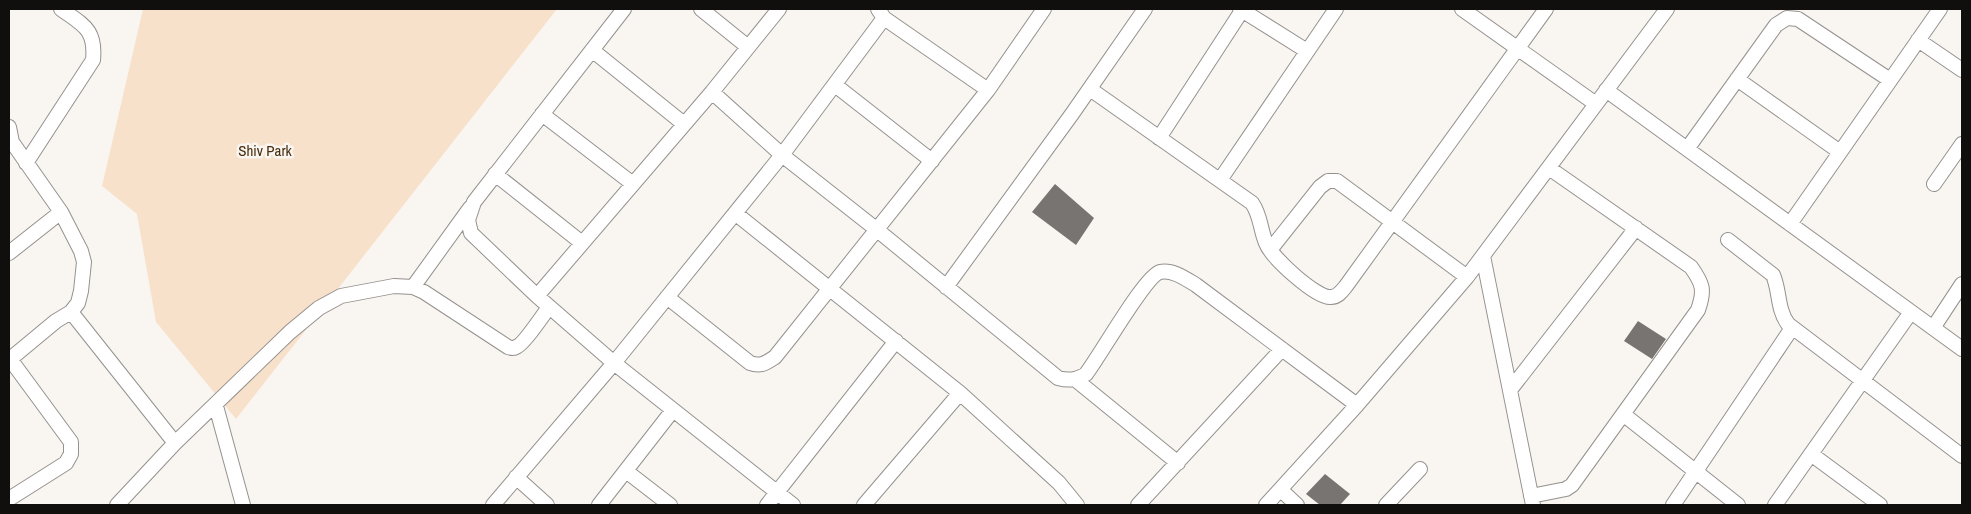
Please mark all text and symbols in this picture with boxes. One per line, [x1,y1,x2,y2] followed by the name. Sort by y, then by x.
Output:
[238,140,293,161] park label: Shiv Park

